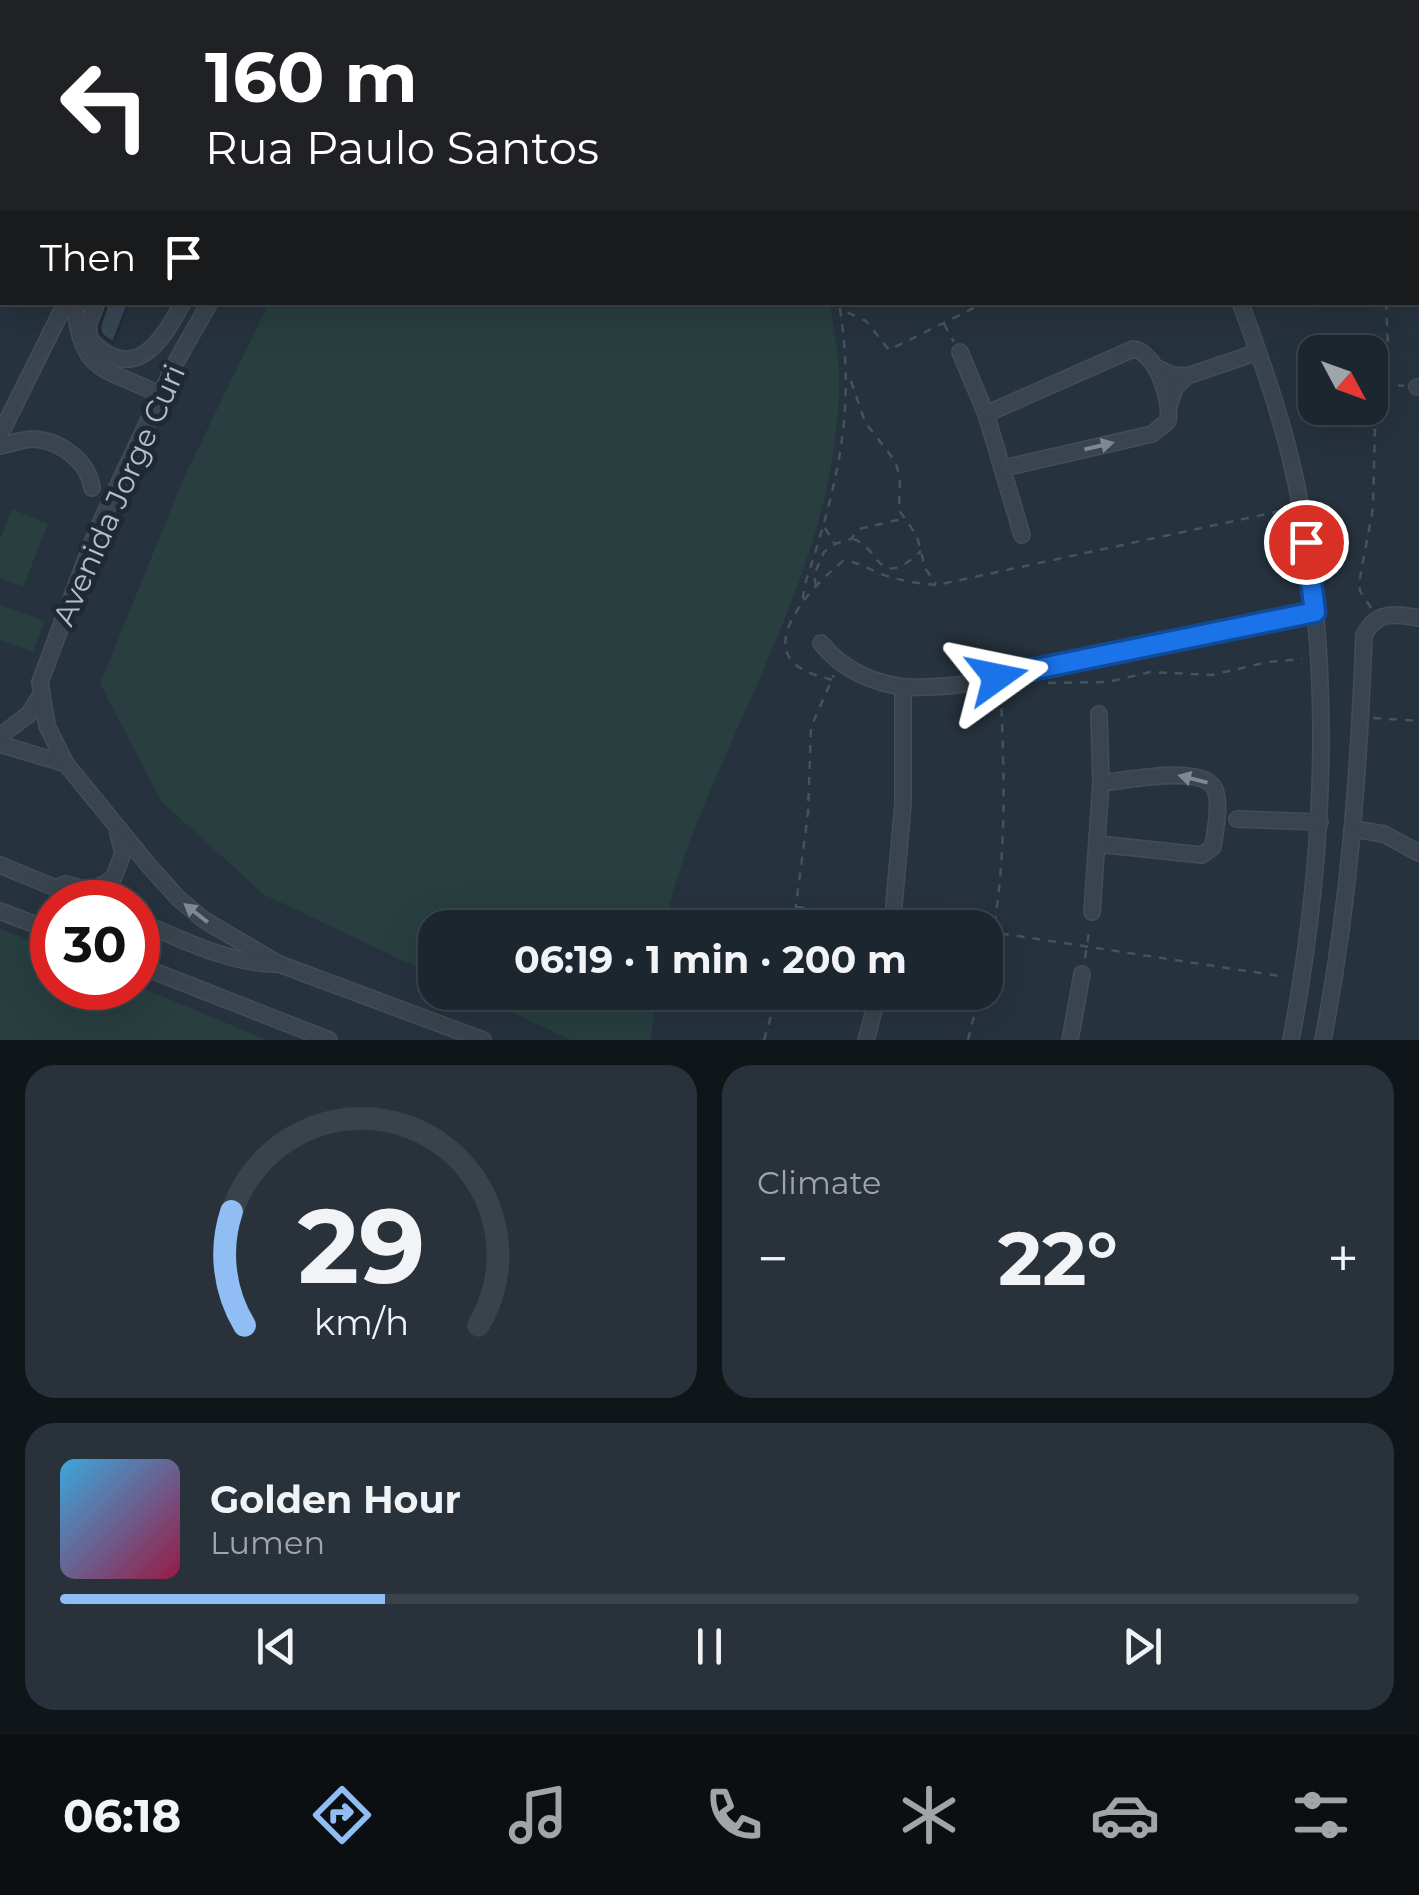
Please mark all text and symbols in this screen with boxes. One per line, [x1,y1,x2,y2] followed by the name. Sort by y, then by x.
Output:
[205,34,418,120] text: 160 m
[40,40,170,170] icon: left
[205,120,599,175] text: Rua Paulo Santos
[156,230,211,285] icon: arrive
[40,234,136,281] text: Then
[1298,335,1388,425] north arrow
[1298,335,1388,425] map controls
[45,359,193,631] street label: Avenida Jorge Curi
[1084,438,1115,453] one-way arrow
[1264,500,1349,585] pin
[1279,515,1334,570] icon: arrive
[945,625,1049,729] position arrow
[1178,771,1209,786] one-way arrow
[30,880,160,1010] speed limit sign: 30
[183,903,209,923] one-way arrow
[514,936,907,983] text: 06:19 · 1 min · 200 m
[757,1163,881,1202] text: Climate
[297,1182,425,1309] text: 29
[998,1212,1118,1304] text: 22°
[757,1225,789,1292] text: −
[1327,1225,1359,1292] text: +
[313,1300,409,1344] text: km/h
[210,1476,461,1523] text: Golden Hour
[210,1523,325,1562] text: Lumen
[249,1619,304,1674] icon: previous
[682,1619,737,1674] icon: pause
[1115,1619,1170,1674] icon: next
[307,1780,377,1850] icon: directions
[503,1780,573,1850] icon: music
[699,1780,769,1850] icon: phone
[894,1780,964,1850] icon: climate
[1090,1780,1160,1850] icon: car
[1286,1780,1356,1850] icon: filters
[63,1788,181,1843] text: 06:18

